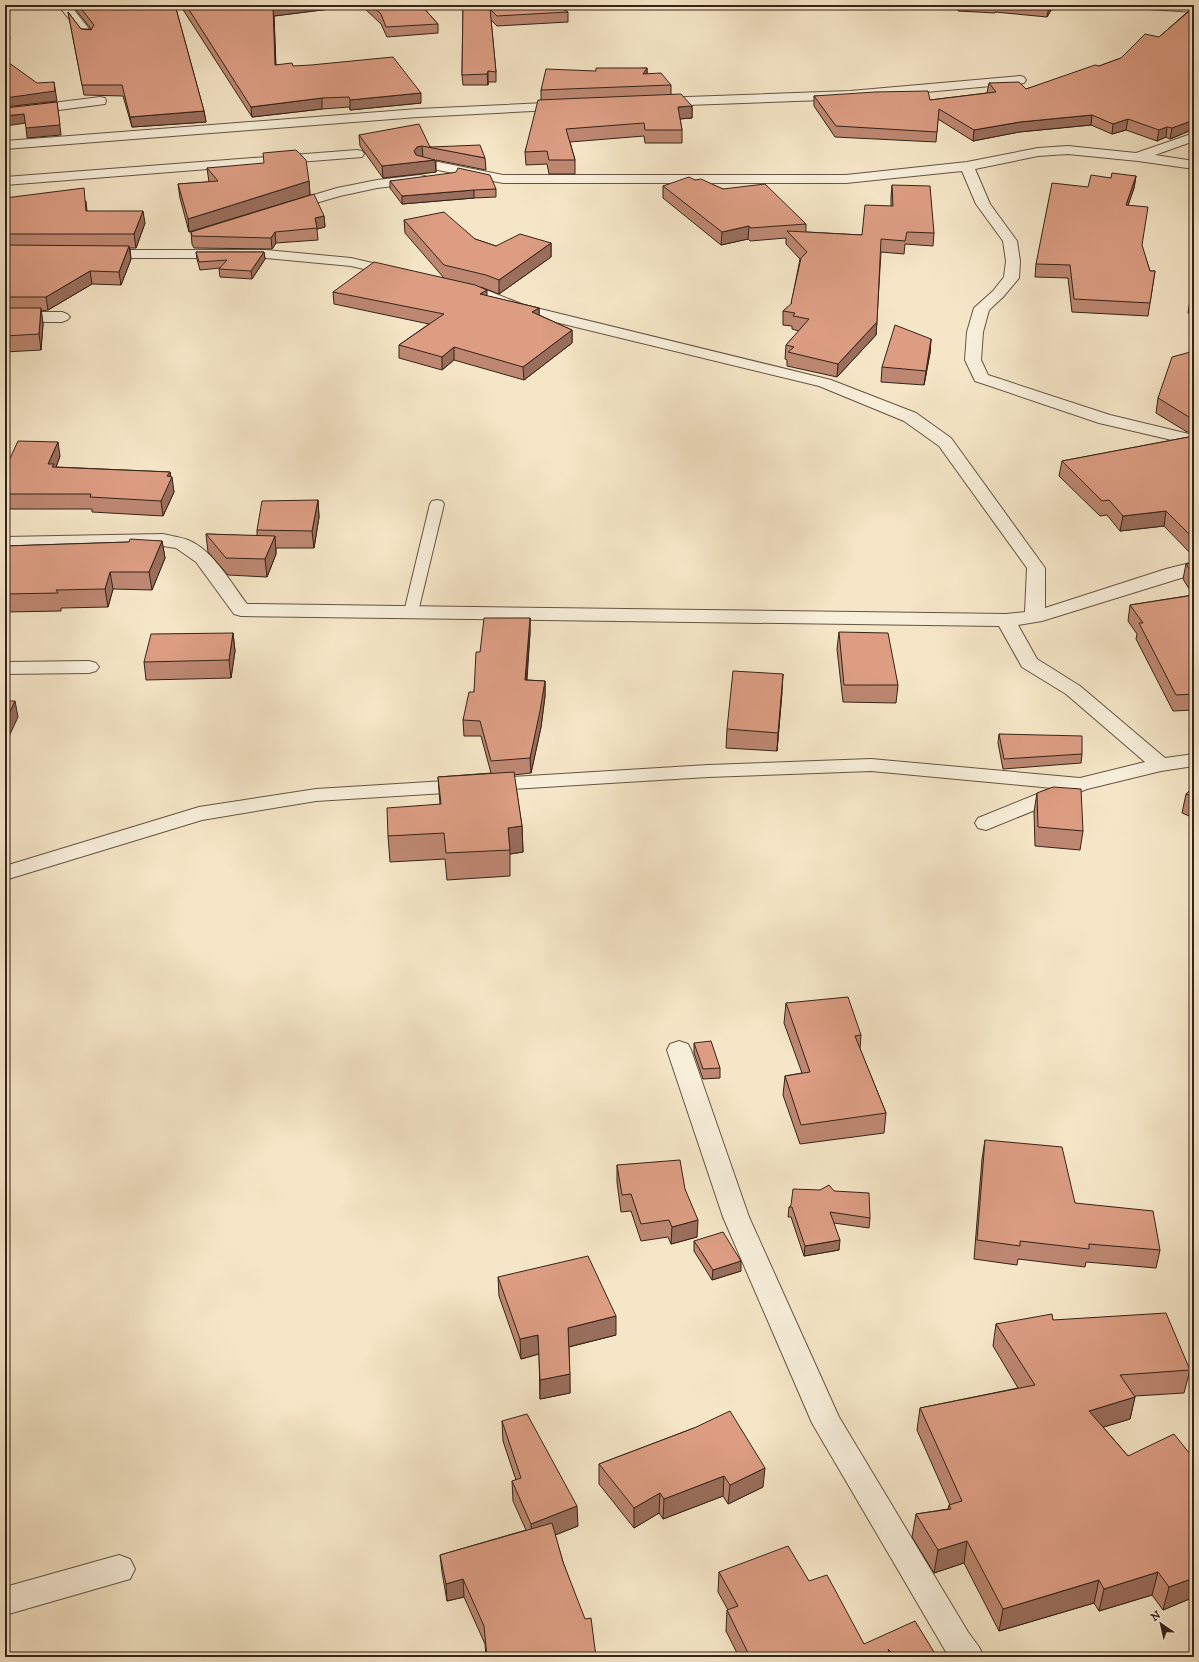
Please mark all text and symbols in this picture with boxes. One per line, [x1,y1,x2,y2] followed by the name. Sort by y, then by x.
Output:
[1141,1604,1181,1644] north arrow
[1148,1608,1164,1625] text: N

